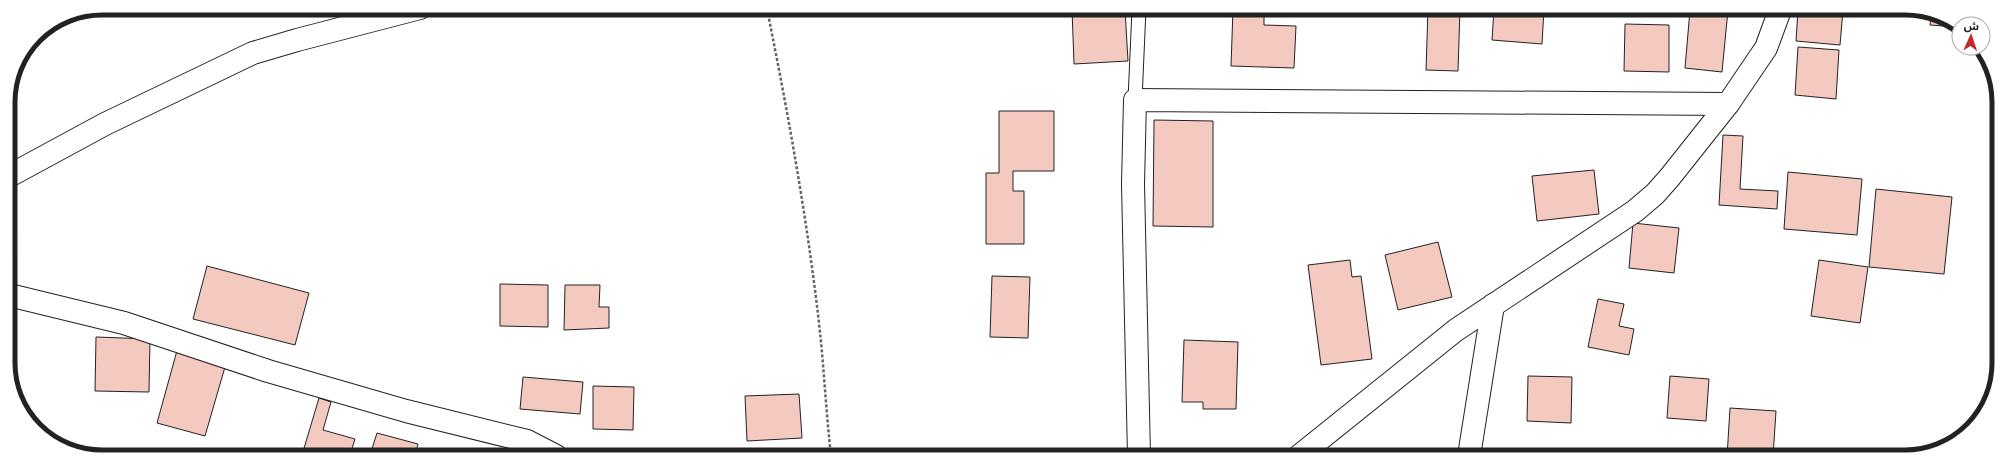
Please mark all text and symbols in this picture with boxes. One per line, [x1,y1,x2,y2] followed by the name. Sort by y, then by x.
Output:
[1951,16,1991,56] north arrow
[1964,19,1979,33] text: ش

